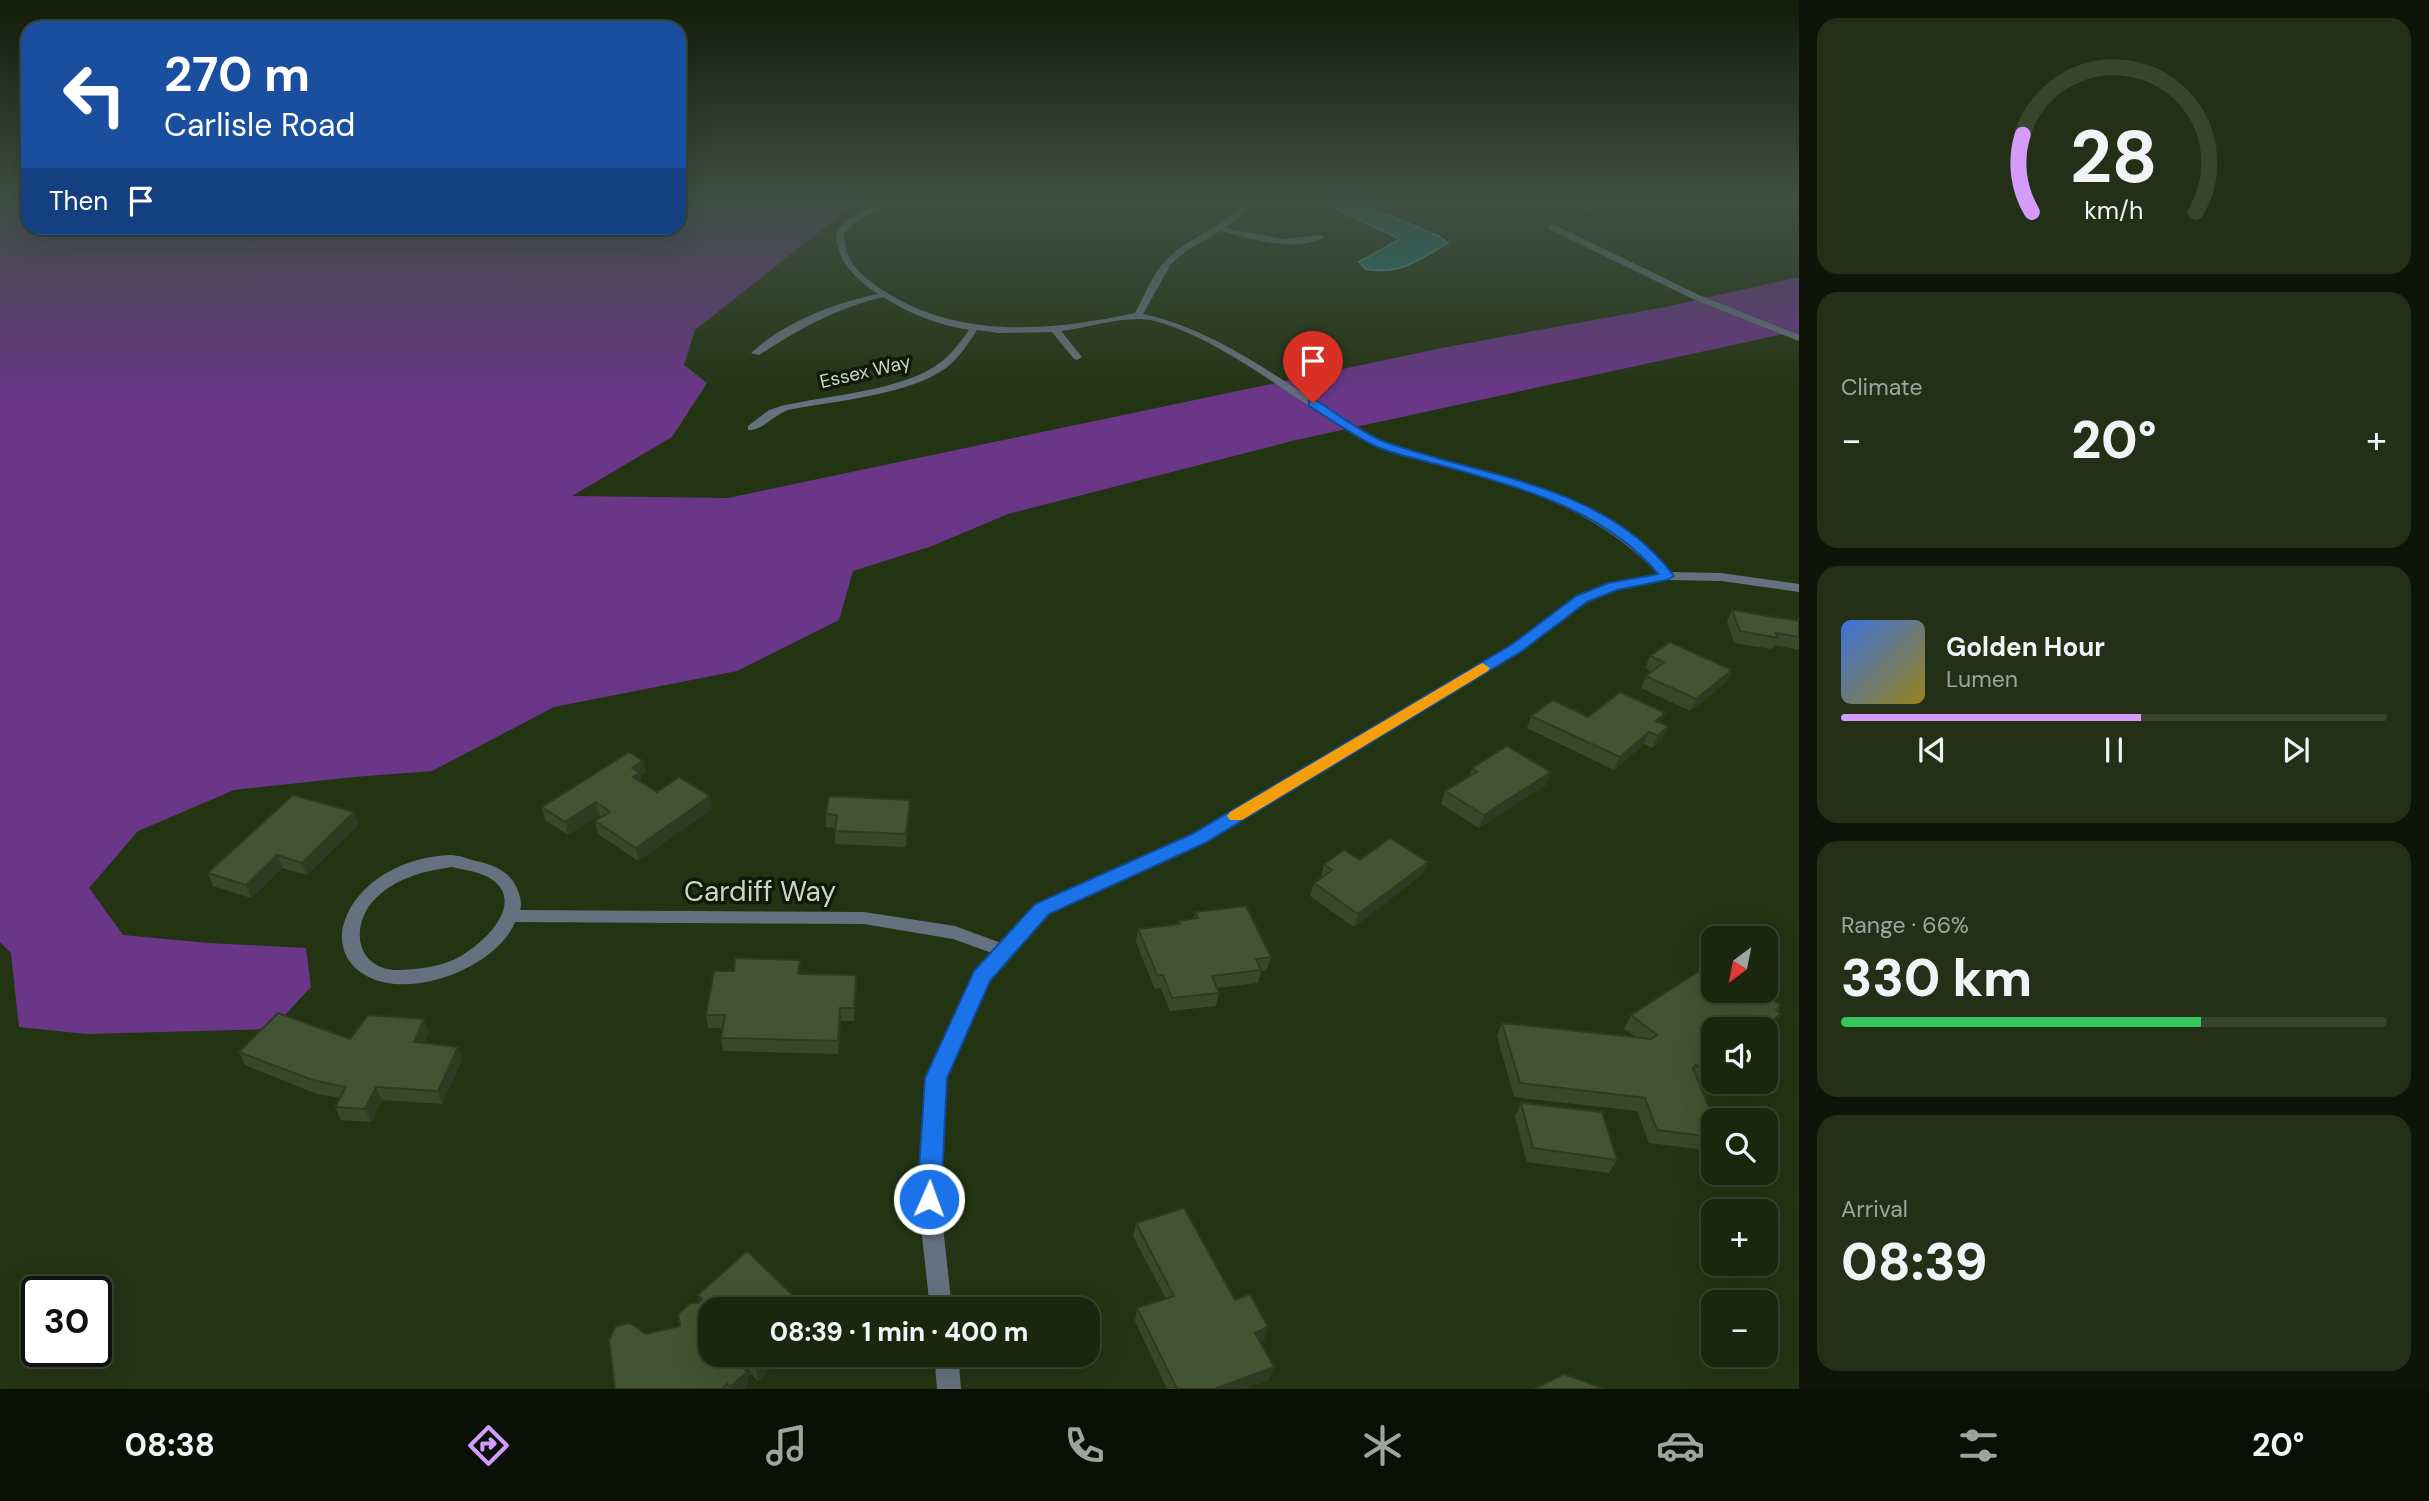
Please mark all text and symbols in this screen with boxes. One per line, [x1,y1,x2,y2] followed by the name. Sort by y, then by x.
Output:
[164,42,310,106] text: 270 m
[49,49,140,140] icon: left
[164,104,355,146] text: Carlisle Road
[2070,110,2158,205] text: 28
[122,182,160,220] icon: arrive
[49,184,108,218] text: Then
[2084,194,2144,227] text: km/h
[1283,331,1343,403] pin
[1294,342,1332,380] icon: arrive
[817,349,914,394] street label: Essex Way
[1841,372,1923,402] text: Climate
[2071,406,2157,474] text: 20°
[1841,415,1862,465] text: −
[2366,415,2387,465] text: +
[1946,630,2105,664] text: Golden Hour
[1946,664,2018,694] text: Lumen
[1913,731,1951,769] icon: previous
[2095,731,2133,769] icon: pause
[2277,731,2315,769] icon: next
[684,873,836,910] street label: Cardiff Way
[1841,910,1969,940] text: Range · 66%
[1701,926,1778,1003] north arrow
[1701,926,1778,1367] map controls
[1841,944,2032,1012] text: 330 km
[1701,1017,1778,1094] button: sound
[1701,1108,1778,1185] button: search
[892,1162,966,1236] position arrow
[1841,1194,1908,1224] text: Arrival
[1701,1199,1778,1276] button: +
[1841,1228,1987,1296] text: 08:39
[21,1276,112,1367] speed limit sign: 30
[1701,1290,1778,1367] button: −
[770,1315,1028,1349] text: 08:39 · 1 min · 400 m
[464,1421,513,1470] icon: directions
[762,1421,811,1470] icon: music
[1060,1421,1109,1470] icon: phone
[1358,1421,1407,1470] icon: climate
[1656,1421,1705,1470] icon: car
[1954,1421,2003,1470] icon: filters
[125,1424,215,1466] text: 08:38
[2252,1424,2304,1466] text: 20°

